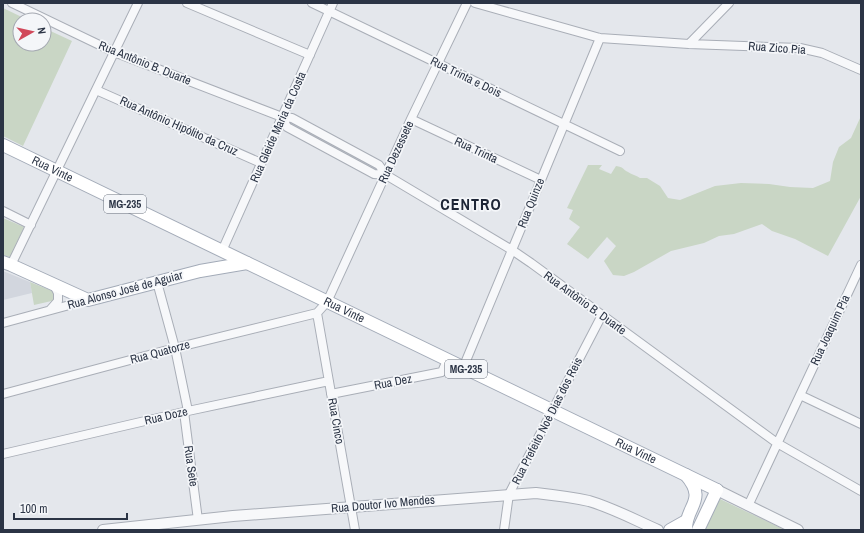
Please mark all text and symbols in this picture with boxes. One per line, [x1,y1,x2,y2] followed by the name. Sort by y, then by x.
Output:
[12,12,52,52] north arrow
[35,26,49,35] text: N
[96,37,194,89] street label: Rua Antônio B. Duarte
[748,38,807,58] street label: Rua Zico Pia
[428,53,504,101] street label: Rua Trinta e Dois
[246,69,310,185] street label: Rua Gleide Maria da Costa
[117,93,241,159] street label: Rua Antônio Hipólito da Cruz
[375,118,417,186] street label: Rua Dezessete
[452,133,501,167] street label: Rua Trinta
[29,152,76,186] street label: Rua Vinte
[514,176,548,230] street label: Rua Quinze
[440,193,502,215] district label: CENTRO
[104,195,146,213] road number: MG-235
[66,267,185,313] street label: Rua Alonso José de Aguiar
[540,268,630,338] street label: Rua Antônio B. Duarte
[807,292,854,368] street label: Rua Joaquim Pia
[321,293,367,327] street label: Rua Vinte
[128,336,192,368] street label: Rua Quatorze
[508,355,586,487] street label: Rua Prefeito Noé Dias dos Reis
[445,360,487,378] road number: MG-235
[373,370,413,394] street label: Rua Dez
[324,397,348,445] street label: Rua Cinco
[143,403,189,429] street label: Rua Doze
[613,434,659,468] street label: Rua Vinte
[180,445,202,487] street label: Rua Sete
[331,491,436,516] street label: Rua Doutor Ivo Mendes
[14,495,127,521] scale bar
[20,501,47,517] text: 100 m

